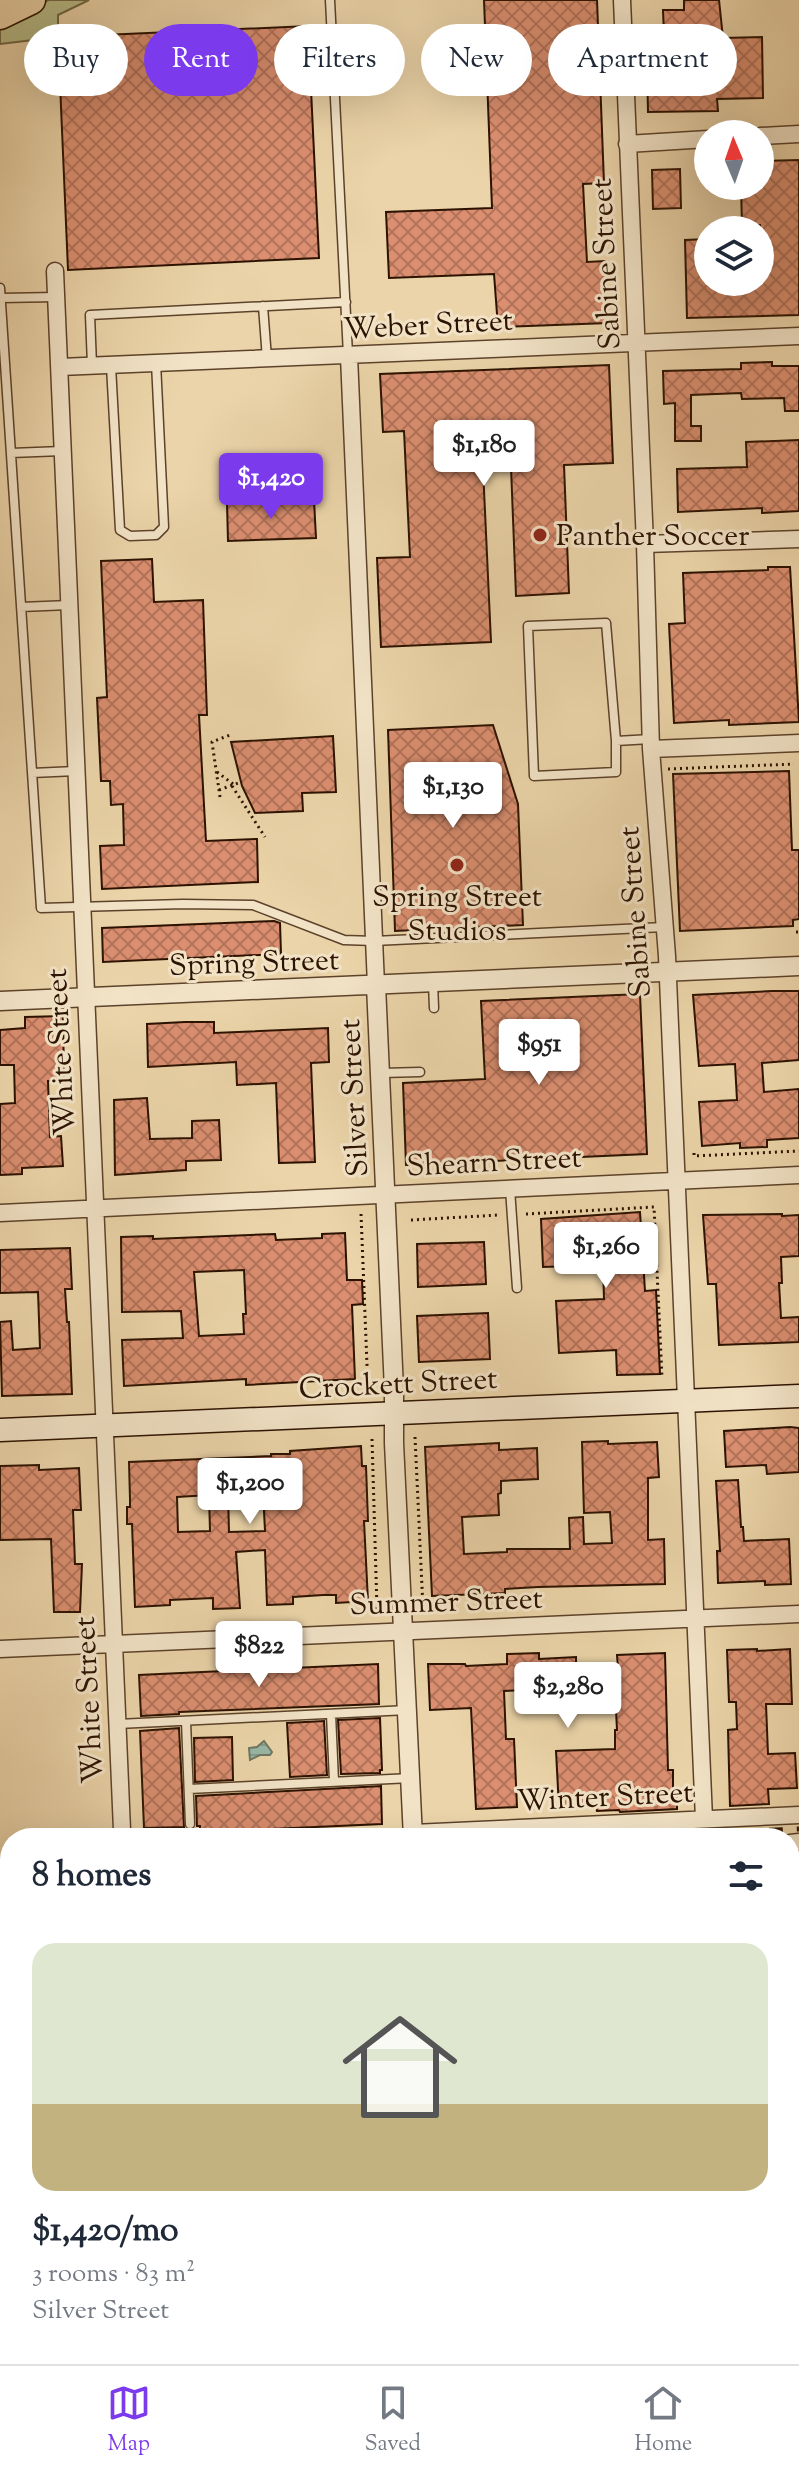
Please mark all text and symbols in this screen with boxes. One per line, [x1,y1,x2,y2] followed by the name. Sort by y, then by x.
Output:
[24,24,128,96] chip: Buy
[144,24,258,96] chip: Rent
[274,24,405,96] chip: Filters
[421,24,532,96] chip: New
[548,24,737,96] chip: Apartment
[694,120,774,200] north arrow
[694,120,774,296] map controls
[582,177,633,351] street label: Sabine Street
[694,216,774,296] button: layers
[342,301,514,352] street label: Weber Street
[419,420,549,488] pin: $1,180
[452,427,516,464] text: $1,180
[206,453,336,521] pin: $1,420
[237,460,305,497] text: $1,420
[556,516,750,559] place label: Panther Soccer
[531,526,549,544] marker: Panther Soccer
[388,762,518,830] pin: $1,130
[422,769,484,806] text: $1,130
[609,825,664,999] street label: Sabine Street
[448,856,466,874] marker: Spring Street Studios
[372,877,542,954] place label: Spring Street Studios
[168,940,340,989] street label: Spring Street
[37,967,88,1137] street label: White Street
[330,1018,381,1178] street label: Silver Street
[492,1019,586,1087] pin: $951
[517,1026,561,1063] text: $951
[405,1137,583,1190] street label: Shearn Street
[541,1222,671,1290] pin: $1,260
[572,1229,640,1266] text: $1,260
[298,1359,499,1412] street label: Crockett Street
[185,1458,315,1526] pin: $1,200
[216,1465,284,1502] text: $1,200
[349,1579,544,1628] street label: Summer Street
[65,1615,116,1785] street label: White Street
[212,1621,306,1689] pin: $822
[234,1628,284,1665] text: $822
[503,1662,633,1730] pin: $2,280
[532,1669,604,1706] text: $2,280
[516,1772,695,1825] street label: Winter Street
[32,1852,151,1901] text: 8 homes
[724,1854,768,1898] icon: filters
[328,1995,472,2139] icon: home
[32,2207,179,2256] text: $1,420/mo
[32,2256,195,2293] text: 3 rooms · 83 m²
[32,2293,169,2330] text: Silver Street
[107,2381,151,2461] tab: Map
[364,2381,421,2461] tab: Saved
[635,2381,692,2461] tab: Home

